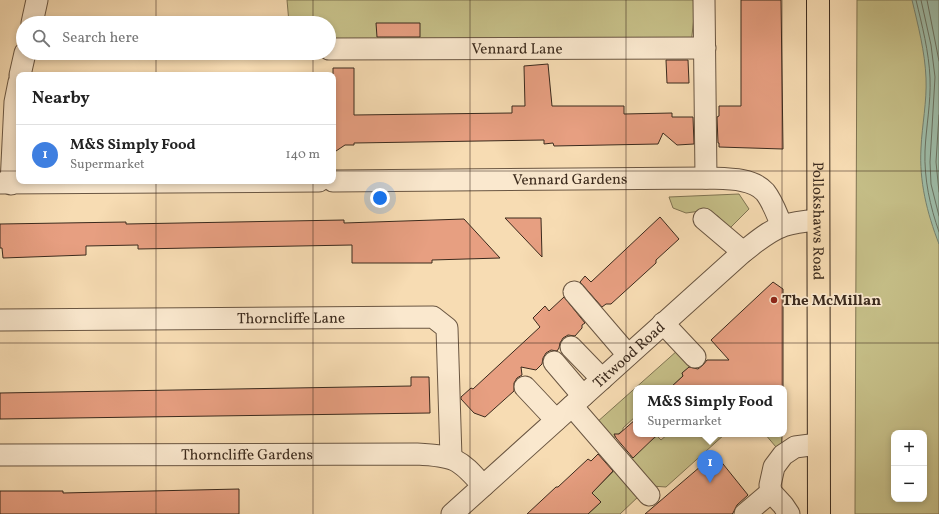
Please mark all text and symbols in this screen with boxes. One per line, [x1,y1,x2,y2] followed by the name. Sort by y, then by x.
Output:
[16,16,336,60] search box
[30,27,52,49] icon: search
[62,28,139,49] text: Search here
[471,39,563,61] street label: Vennard Lane
[32,87,90,110] text: Nearby
[70,135,196,156] text: M&S Simply Food
[42,146,48,164] text: 1
[286,146,320,164] text: 140 m
[70,156,145,174] text: Supermarket
[806,162,828,280] street label: Pollokshaws Road
[512,170,628,192] street label: Vennard Gardens
[370,188,390,208] your location
[782,291,881,312] place label: The McMillan
[769,295,779,305] marker: The McMillan
[237,309,345,330] street label: Thorncliffe Lane
[589,318,671,394] street label: Titwood Road
[633,385,787,437] popup
[647,392,773,413] text: M&S Simply Food
[647,413,722,431] text: Supermarket
[891,430,927,502] map controls
[891,430,927,466] button: +
[181,445,313,467] street label: Thorncliffe Gardens
[697,450,723,483] pin: 1
[891,466,927,502] button: −

